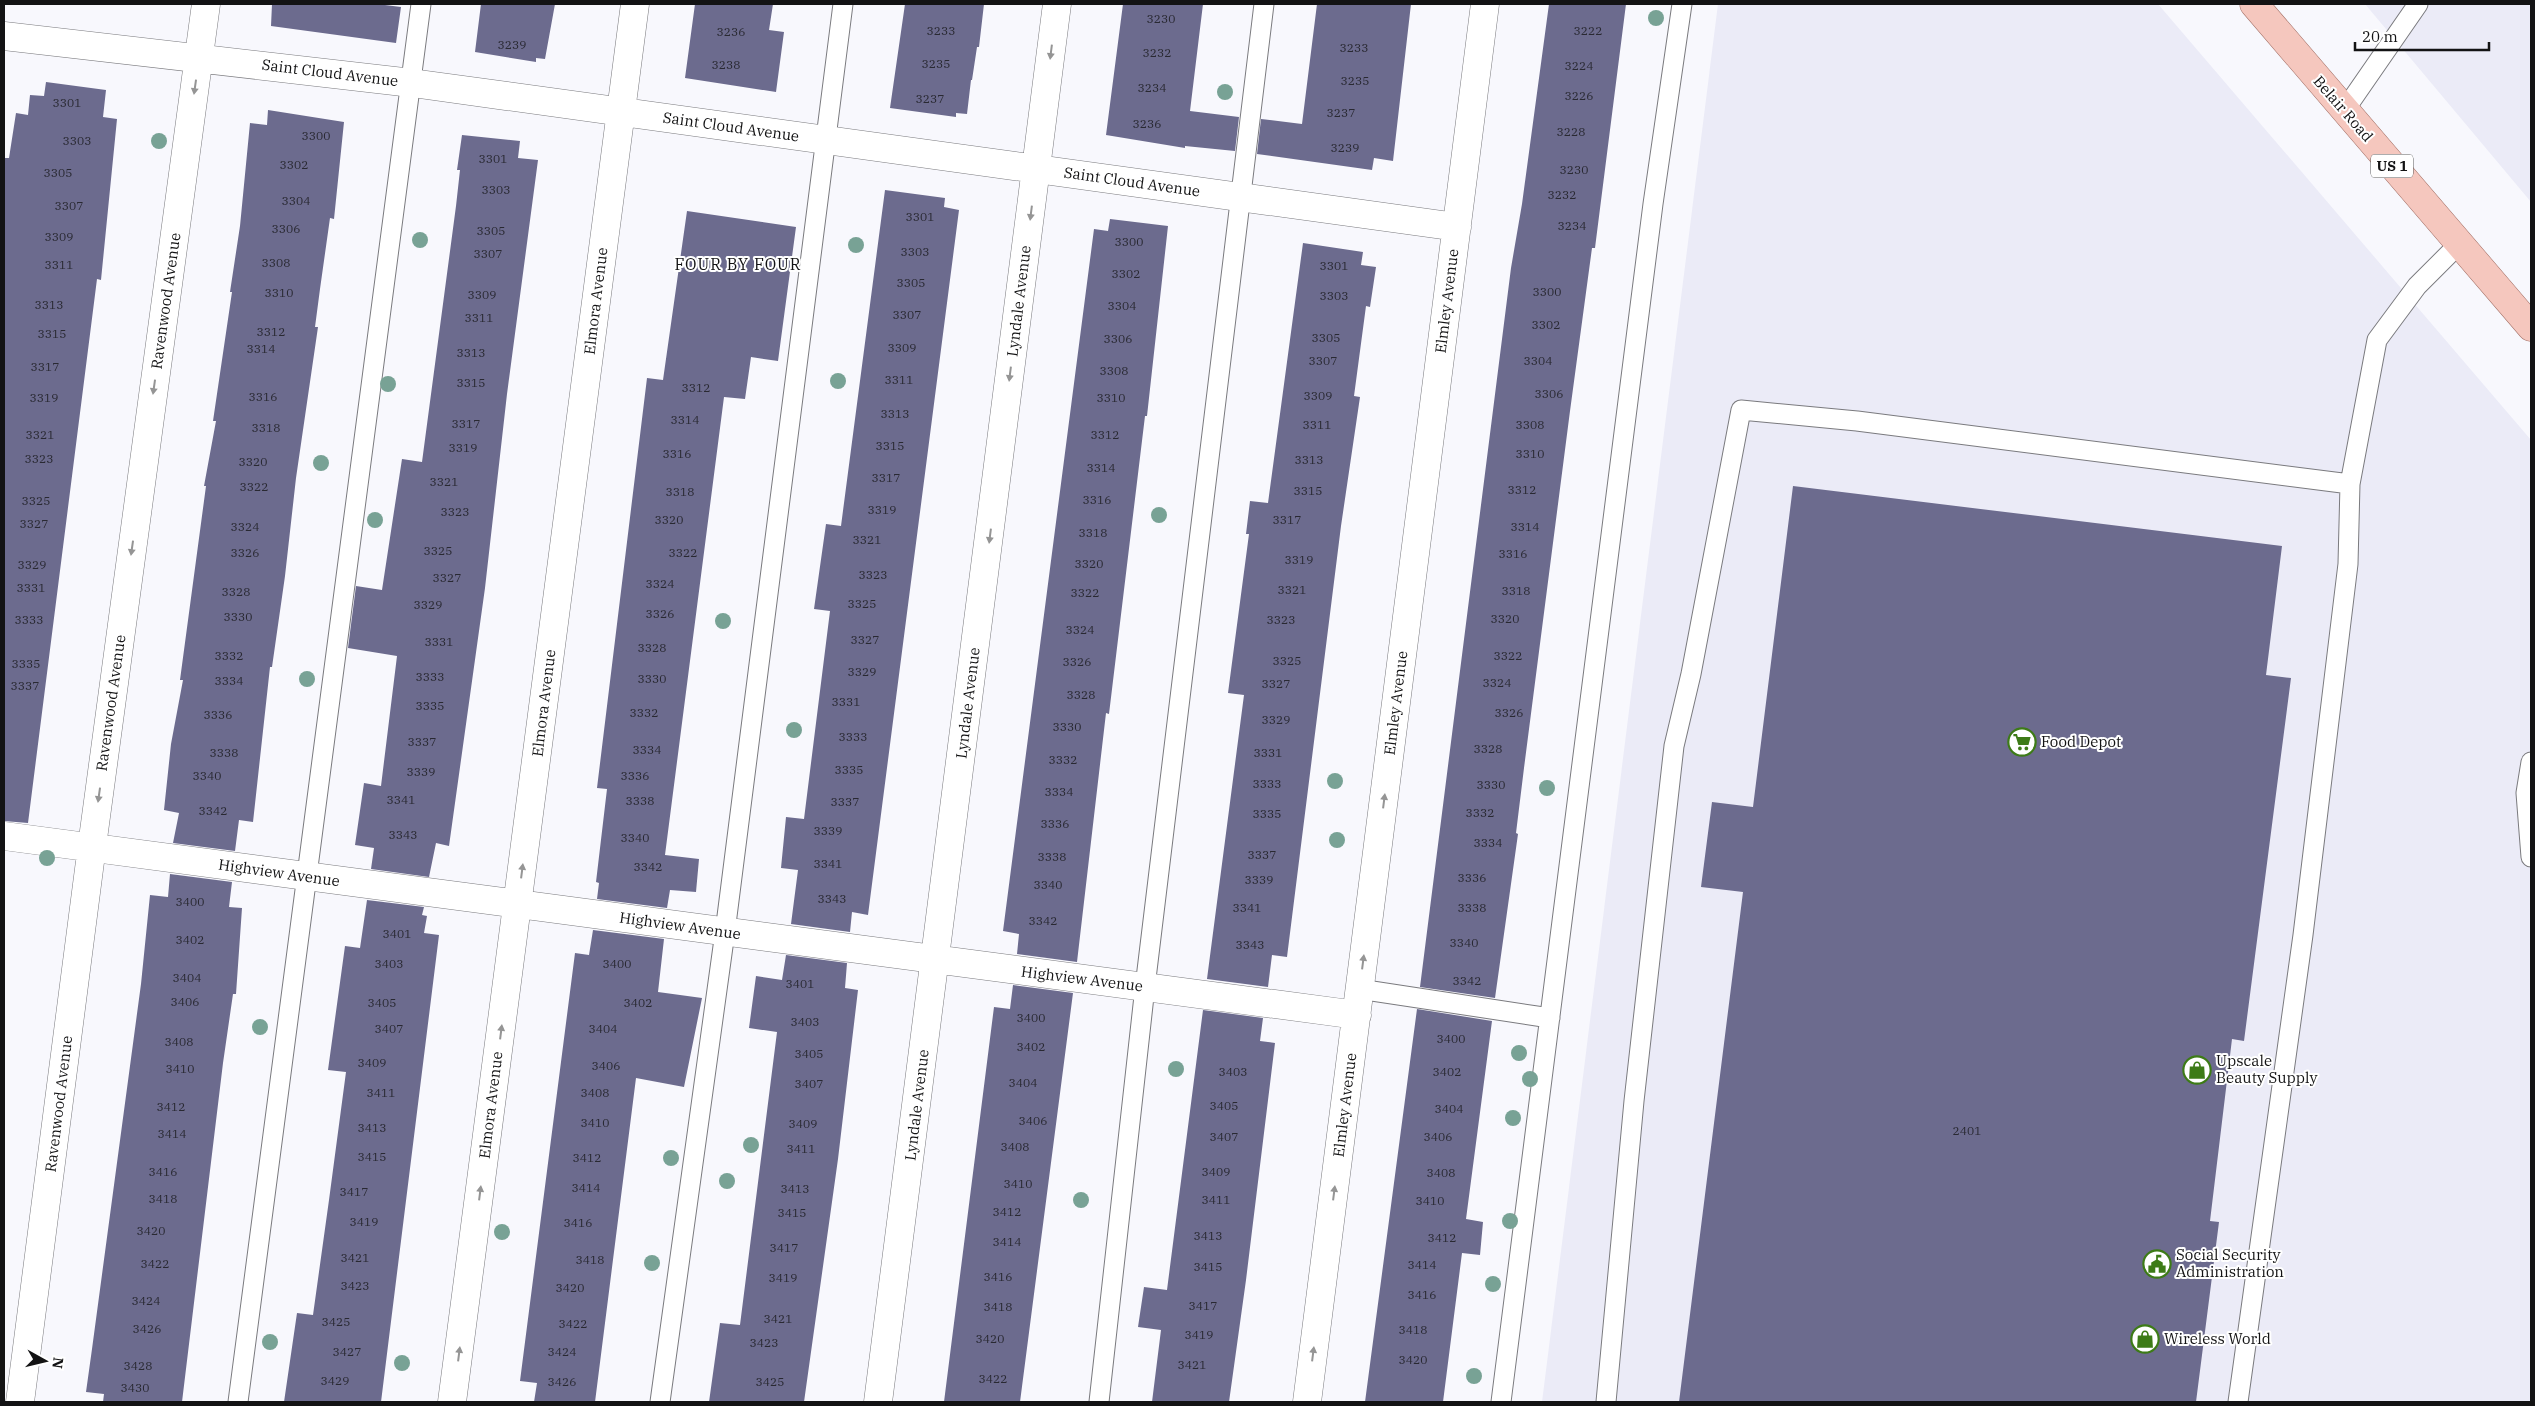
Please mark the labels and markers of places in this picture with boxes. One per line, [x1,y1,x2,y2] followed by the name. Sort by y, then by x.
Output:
[2007,727,2037,757] supermarket icon: Food Depot
[2041,732,2121,751] place label: Food Depot
[2216,1051,2317,1087] place label: Upscale Beauty Supply
[2182,1055,2212,1085] shop icon: Upscale Beauty Supply
[2176,1245,2284,1281] place label: Social Security Administration
[2142,1249,2172,1279] public building icon: Social Security Administration
[2130,1324,2160,1354] shop icon: Wireless World
[2164,1329,2271,1348] place label: Wireless World

